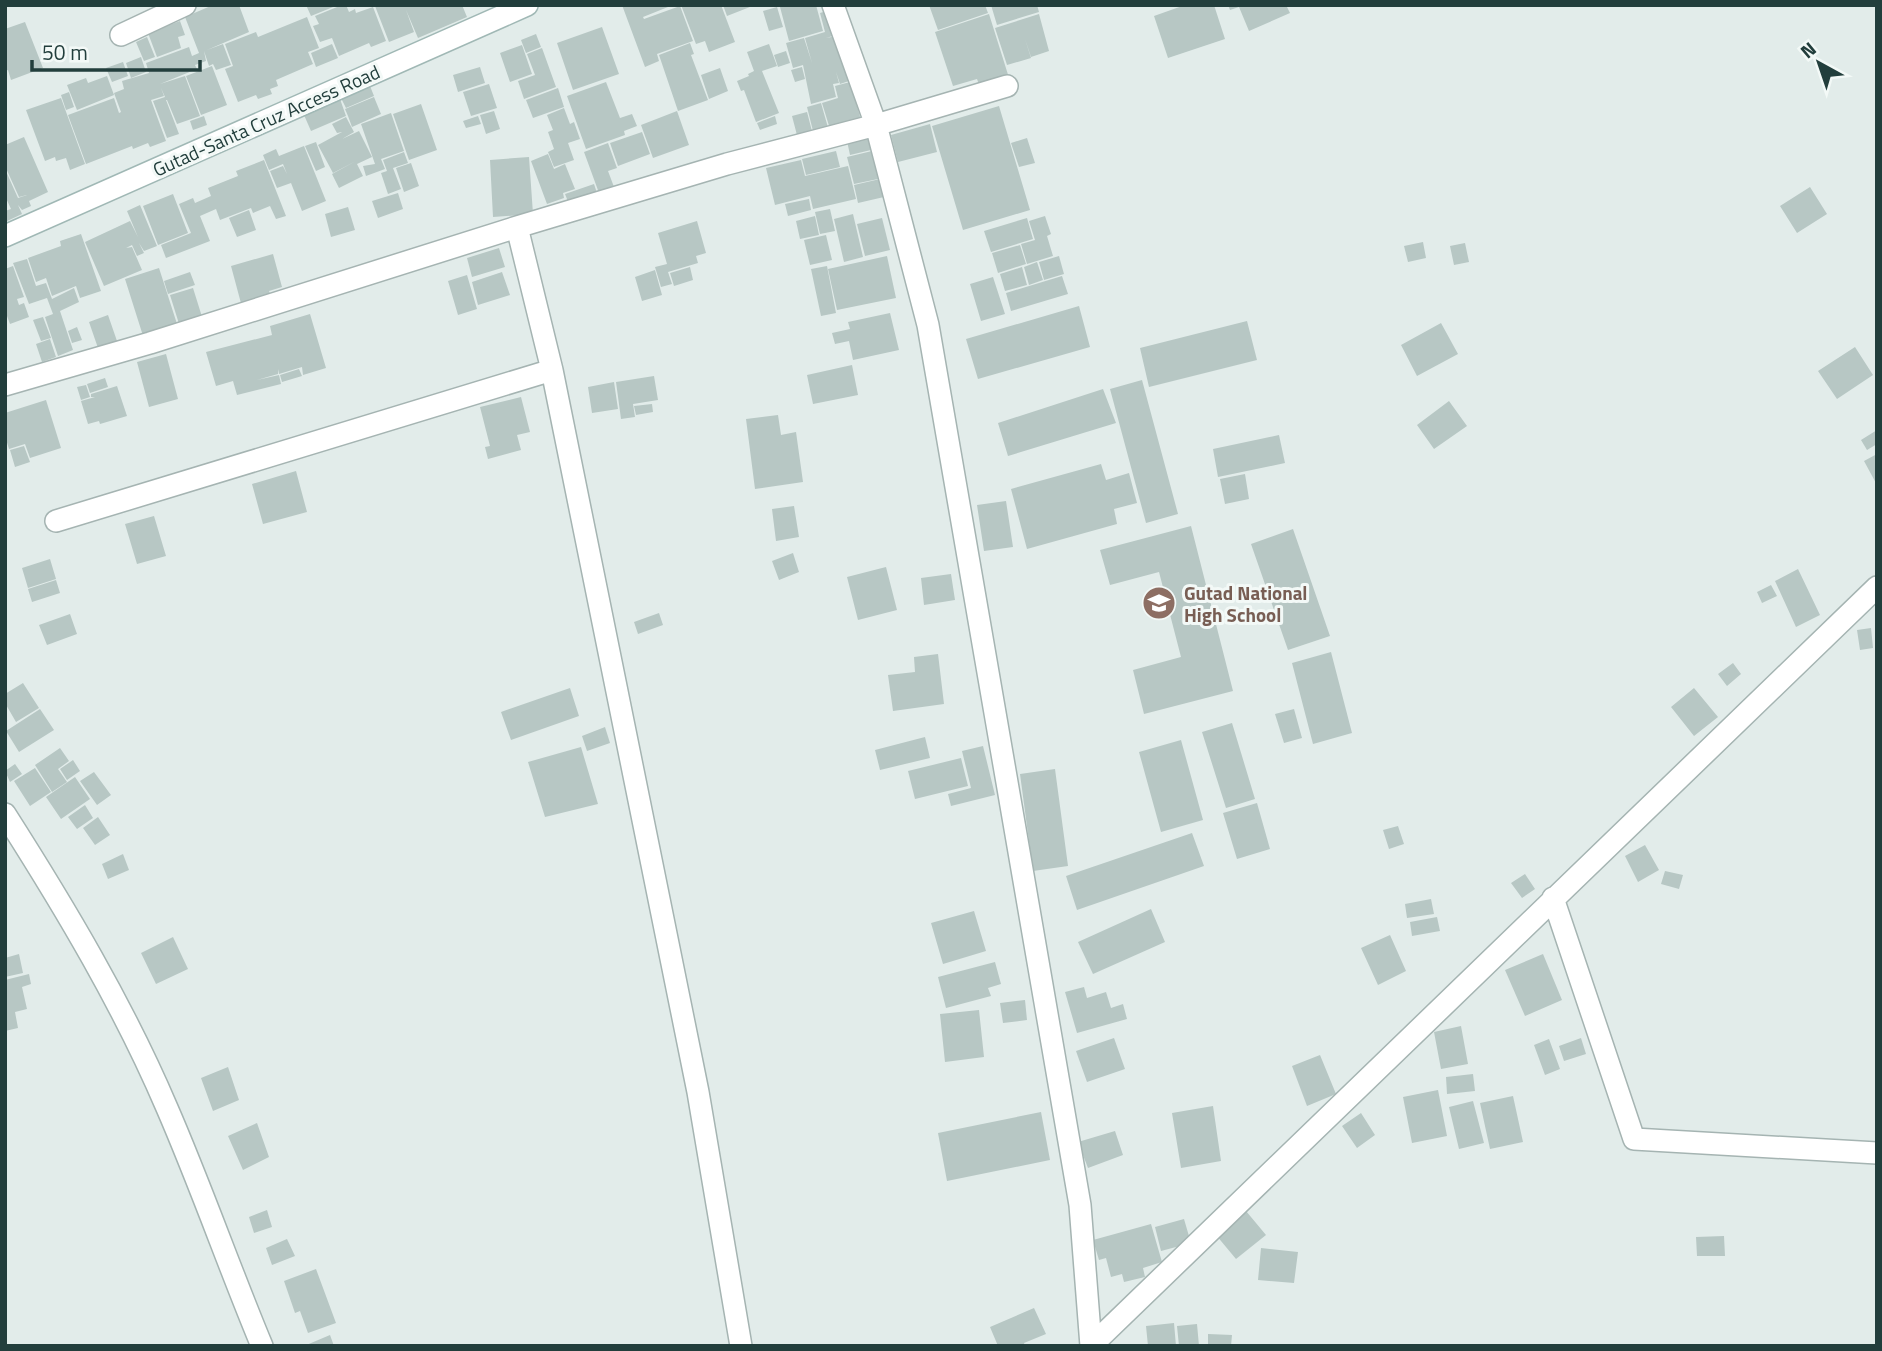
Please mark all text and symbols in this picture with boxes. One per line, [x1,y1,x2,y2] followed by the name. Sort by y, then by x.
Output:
[32,28,200,72] scale bar
[1784,28,1854,98] north arrow
[1793,34,1822,65] text: N
[42,36,88,68] text: 50 m
[148,57,384,183] street label: Gutad-Santa Cruz Access Road
[1184,578,1308,629] place label: Gutad National High School
[1140,584,1178,622] school or university icon: Gutad National High School

